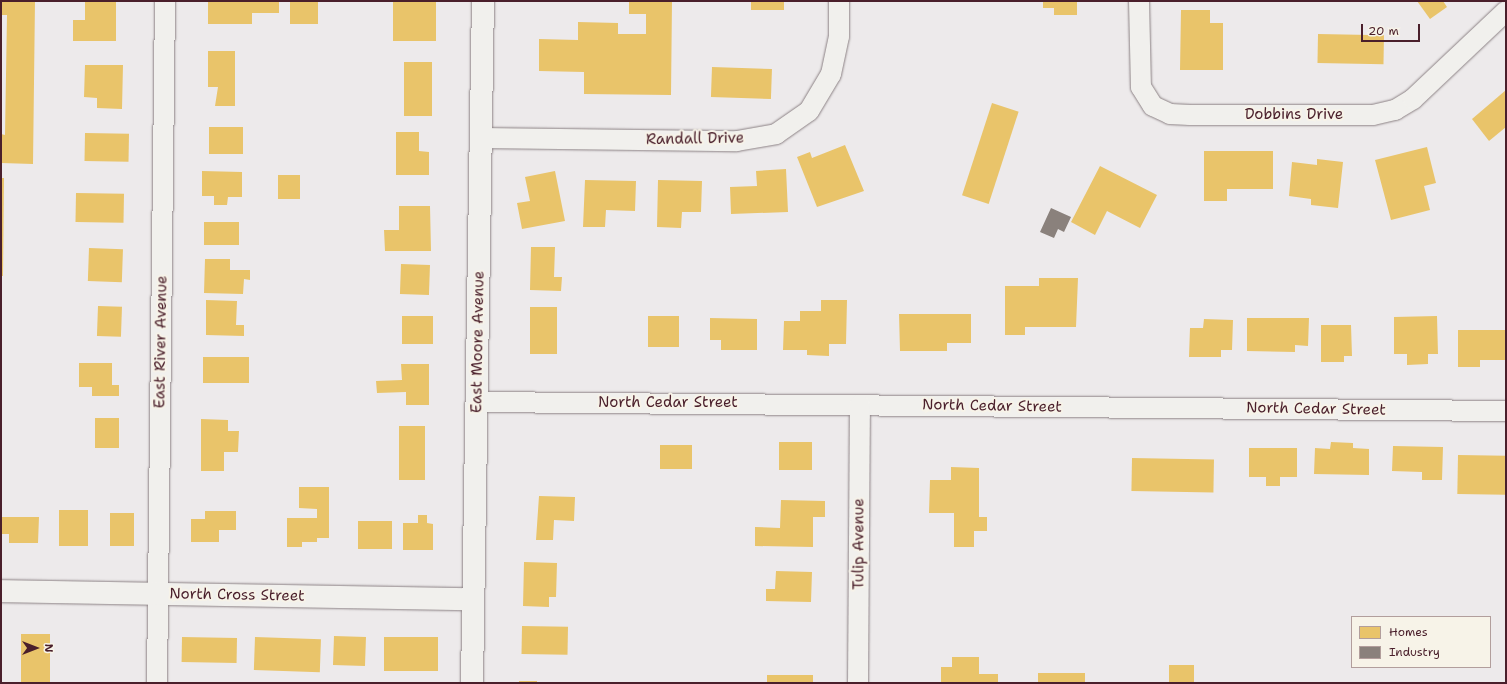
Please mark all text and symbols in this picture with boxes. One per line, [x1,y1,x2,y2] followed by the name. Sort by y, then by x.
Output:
[1363,16,1422,42] scale bar
[1368,23,1399,39] text: 20 m
[1245,106,1343,124] street label: Dobbins Drive
[646,129,744,149] street label: Randall Drive
[468,271,488,413] street label: East Moore Avenue
[151,276,171,408] street label: East River Avenue
[598,394,738,412] street label: North Cedar Street
[922,396,1062,416] street label: North Cedar Street
[1246,399,1386,419] street label: North Cedar Street
[850,498,868,590] street label: Tulip Avenue
[169,585,305,605] street label: North Cross Street
[1351,616,1491,668] legend
[1389,624,1428,640] text: Homes
[16,628,56,668] north arrow
[41,644,56,652] text: N
[1389,644,1440,660] text: Industry

